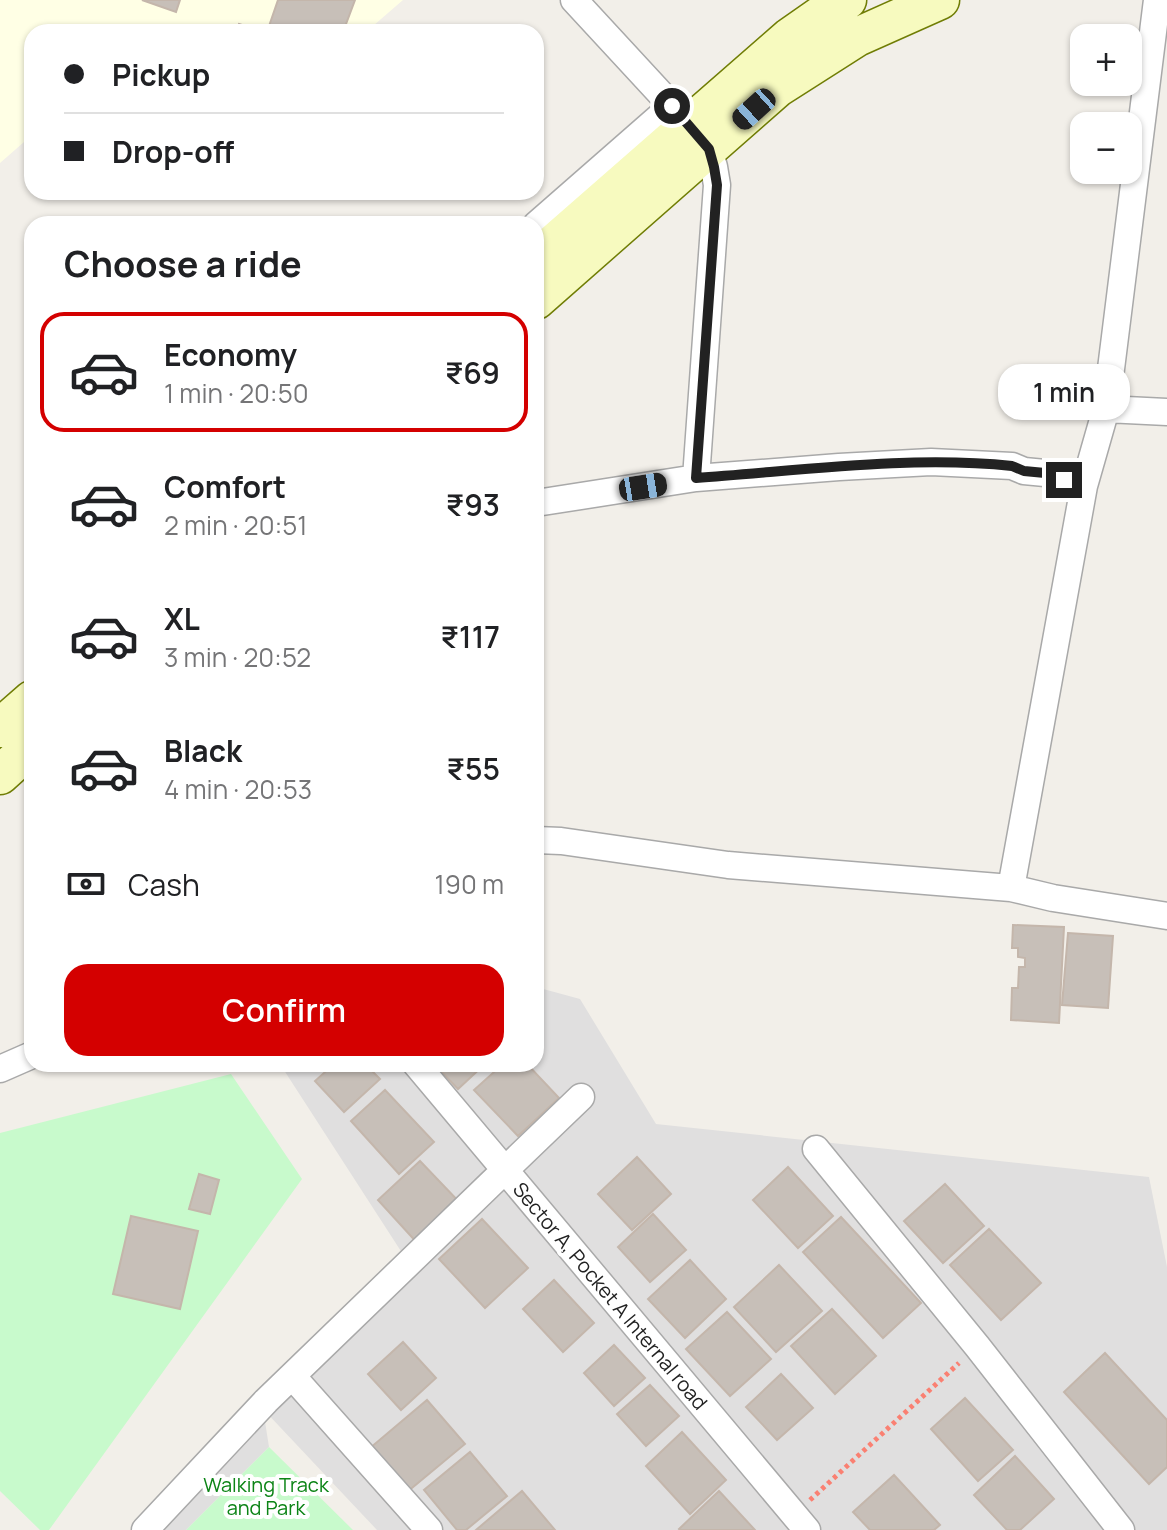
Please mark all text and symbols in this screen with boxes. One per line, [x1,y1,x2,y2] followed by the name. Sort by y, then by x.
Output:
[1070,24,1142,184] map controls
[1070,24,1142,96] button: +
[112,54,210,95] text: Pickup
[728,84,780,134] car
[654,88,690,124] route start
[1070,112,1142,184] button: −
[112,131,234,172] text: Drop-off
[64,239,302,288] text: Choose a ride
[164,334,297,375] text: Economy
[68,336,140,408] icon: car
[445,352,500,393] text: ₹69
[998,364,1130,420] callout: 1 min
[1033,374,1095,410] text: 1 min
[164,375,309,411] text: 1 min · 20:50
[1046,462,1082,498] route end
[164,466,286,507] text: Comfort
[68,468,140,540] icon: car
[617,471,669,503] car
[446,484,500,525] text: ₹93
[164,507,307,543] text: 2 min · 20:51
[164,598,200,639] text: XL
[68,600,140,672] icon: car
[441,616,500,657] text: ₹117
[164,639,311,675] text: 3 min · 20:52
[164,730,242,771] text: Black
[68,732,140,804] icon: car
[447,748,500,789] text: ₹55
[164,771,312,807] text: 4 min · 20:53
[64,862,108,906] icon: cash
[128,864,200,905] text: Cash
[435,866,504,902] text: 190 m
[64,964,504,1056] button: Confirm
[507,1176,714,1415] street label: Sector A, Pocket A Internal road
[203,1471,330,1521] park label: Walking Track and Park

